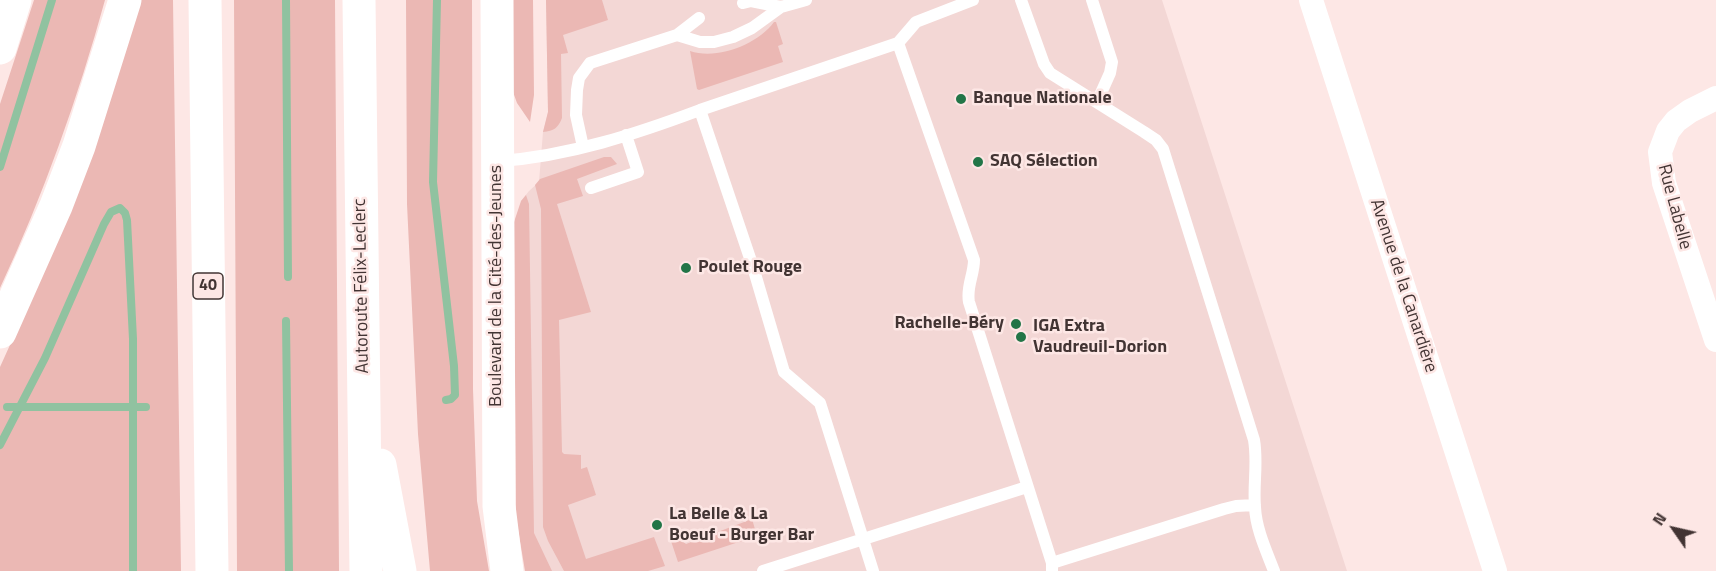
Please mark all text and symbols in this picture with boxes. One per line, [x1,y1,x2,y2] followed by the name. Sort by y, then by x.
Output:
[973,88,1112,110] place label: Banque Nationale
[954,92,968,106] marker: Banque Nationale
[990,151,1098,173] place label: SAQ Sélection
[971,155,985,169] marker: SAQ Sélection
[1652,162,1696,252] street label: Rue Labelle
[486,165,508,407] street label: Boulevard de la Cité-des-Jeunes
[1365,197,1441,375] street label: Avenue de la Canardière
[350,198,374,374] street label: Autoroute Félix-Leclerc
[698,257,802,279] place label: Poulet Rouge
[679,261,693,275] marker: Poulet Rouge
[193,273,223,299] road number: 40
[894,313,1004,335] place label: Rachelle-Béry
[1033,316,1167,358] place label: IGA Extra Vaudreuil-Dorion
[1009,317,1023,331] marker: Rachelle-Béry
[1014,330,1028,344] marker: IGA Extra Vaudreuil-Dorion
[1644,499,1704,559] north arrow
[669,504,814,546] place label: La Belle & La Boeuf - Burger Bar
[1646,508,1672,530] text: N
[650,518,664,532] marker: La Belle & La Boeuf - Burger Bar

